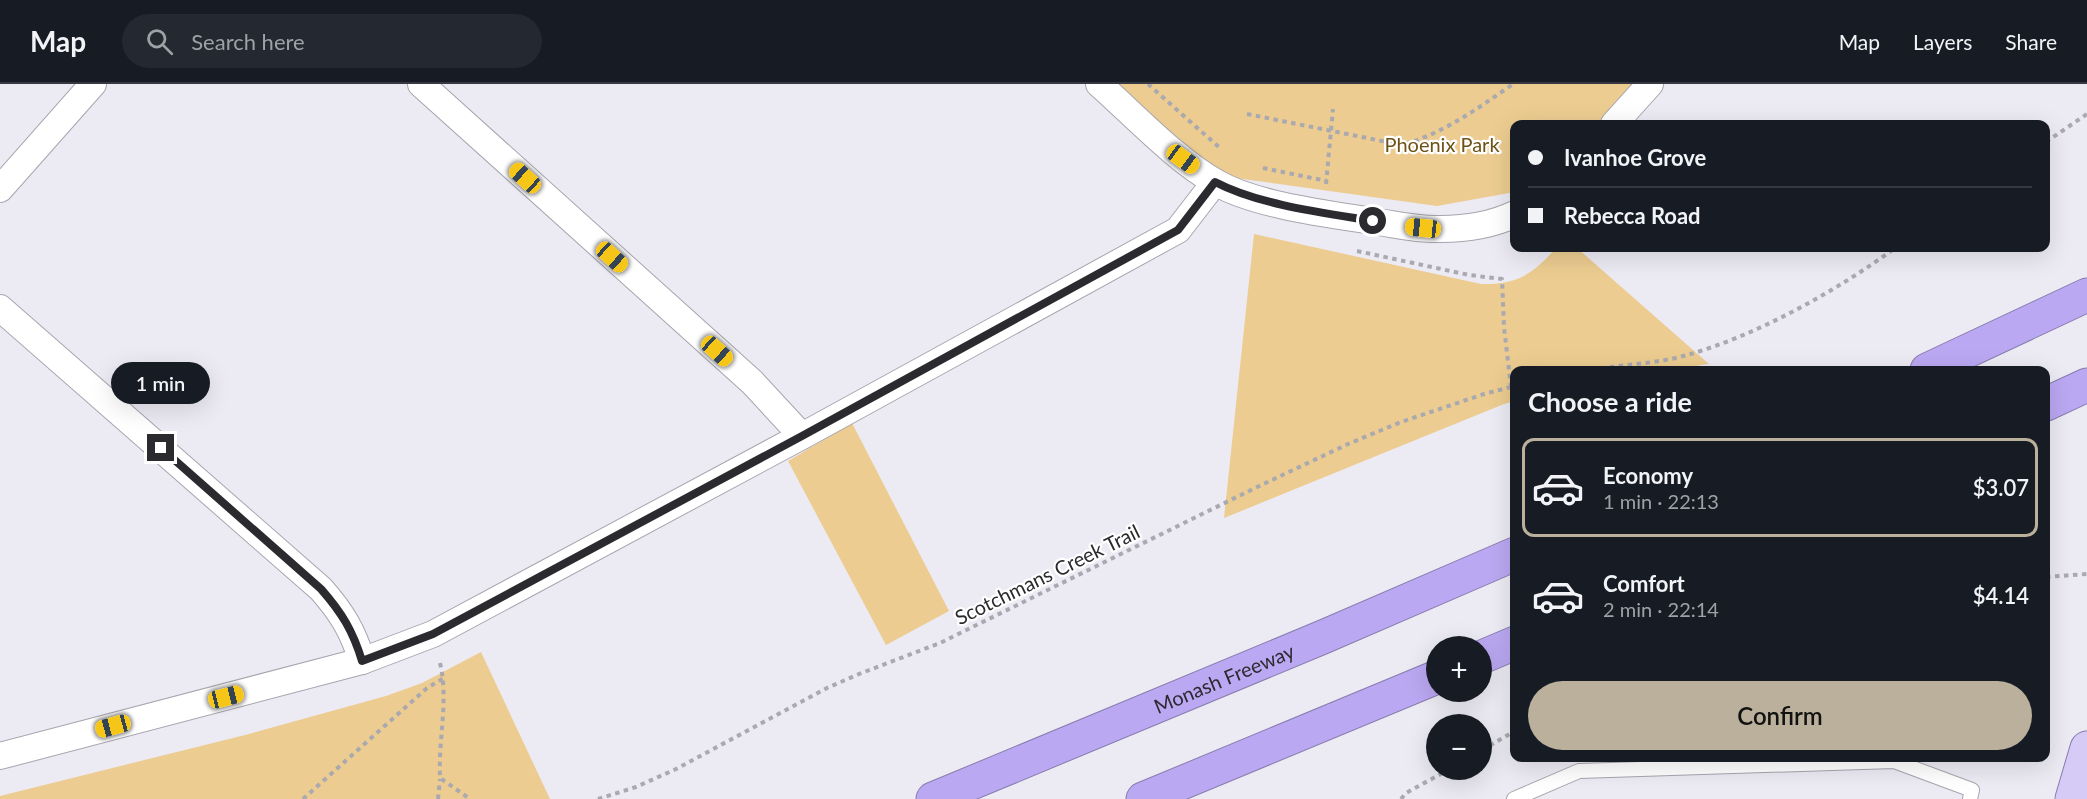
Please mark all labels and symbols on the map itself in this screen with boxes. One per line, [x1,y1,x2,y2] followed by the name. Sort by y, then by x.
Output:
[1384,132,1500,156] park label: Phoenix Park
[1163,141,1203,177] car
[506,159,544,197] car
[1359,207,1386,234] route start
[1404,217,1442,239] car
[593,238,631,276] car
[698,332,736,370] car
[112,361,210,403] callout: 1 min
[147,434,174,461] route end
[951,519,1143,629] street label: Scotchmans Creek Trail
[1150,638,1298,718] street label: Monash Freeway
[206,684,246,710] car
[93,713,133,739] car

